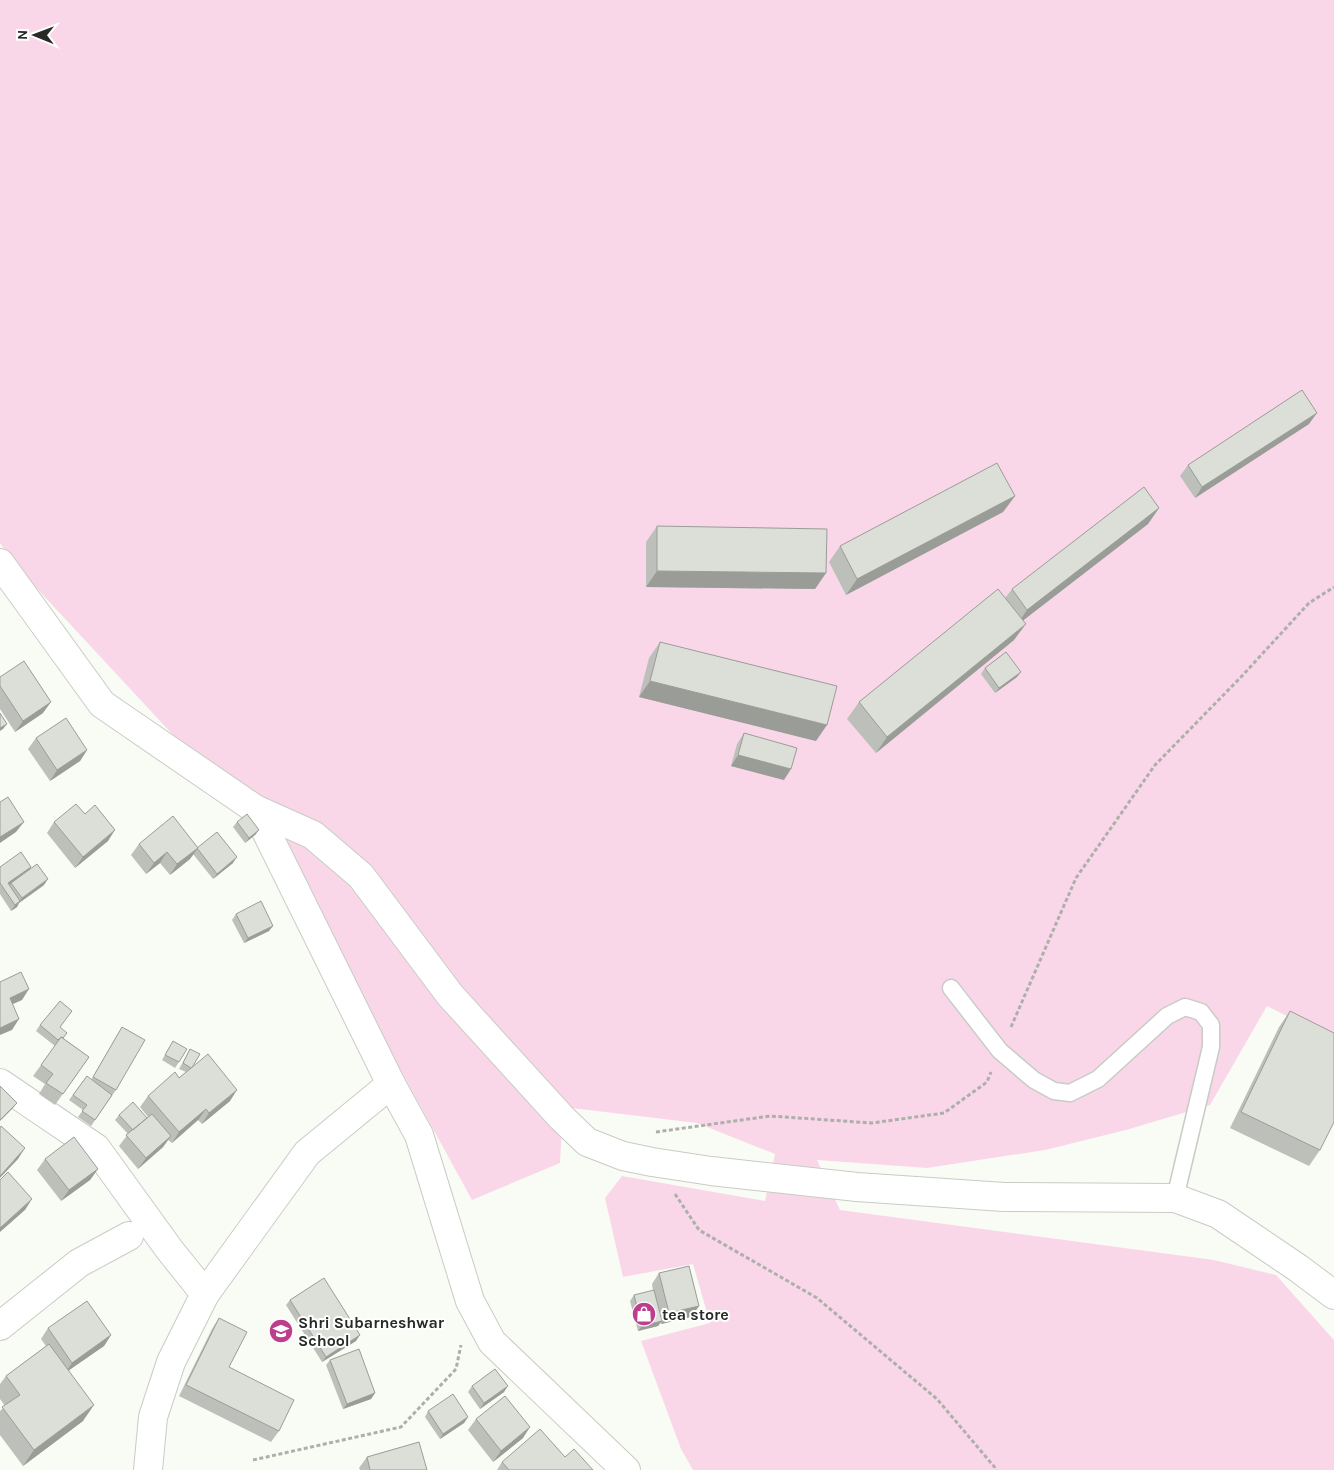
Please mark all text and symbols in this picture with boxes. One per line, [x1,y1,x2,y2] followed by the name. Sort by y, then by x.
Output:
[10,10,60,60] north arrow
[14,30,31,40] text: N
[631,1301,657,1327] shop icon: tea store
[662,1305,729,1324] place label: tea store
[298,1313,445,1350] place label: Shri Subarneshwar School
[268,1318,294,1344] school or university icon: Shri Subarneshwar School

